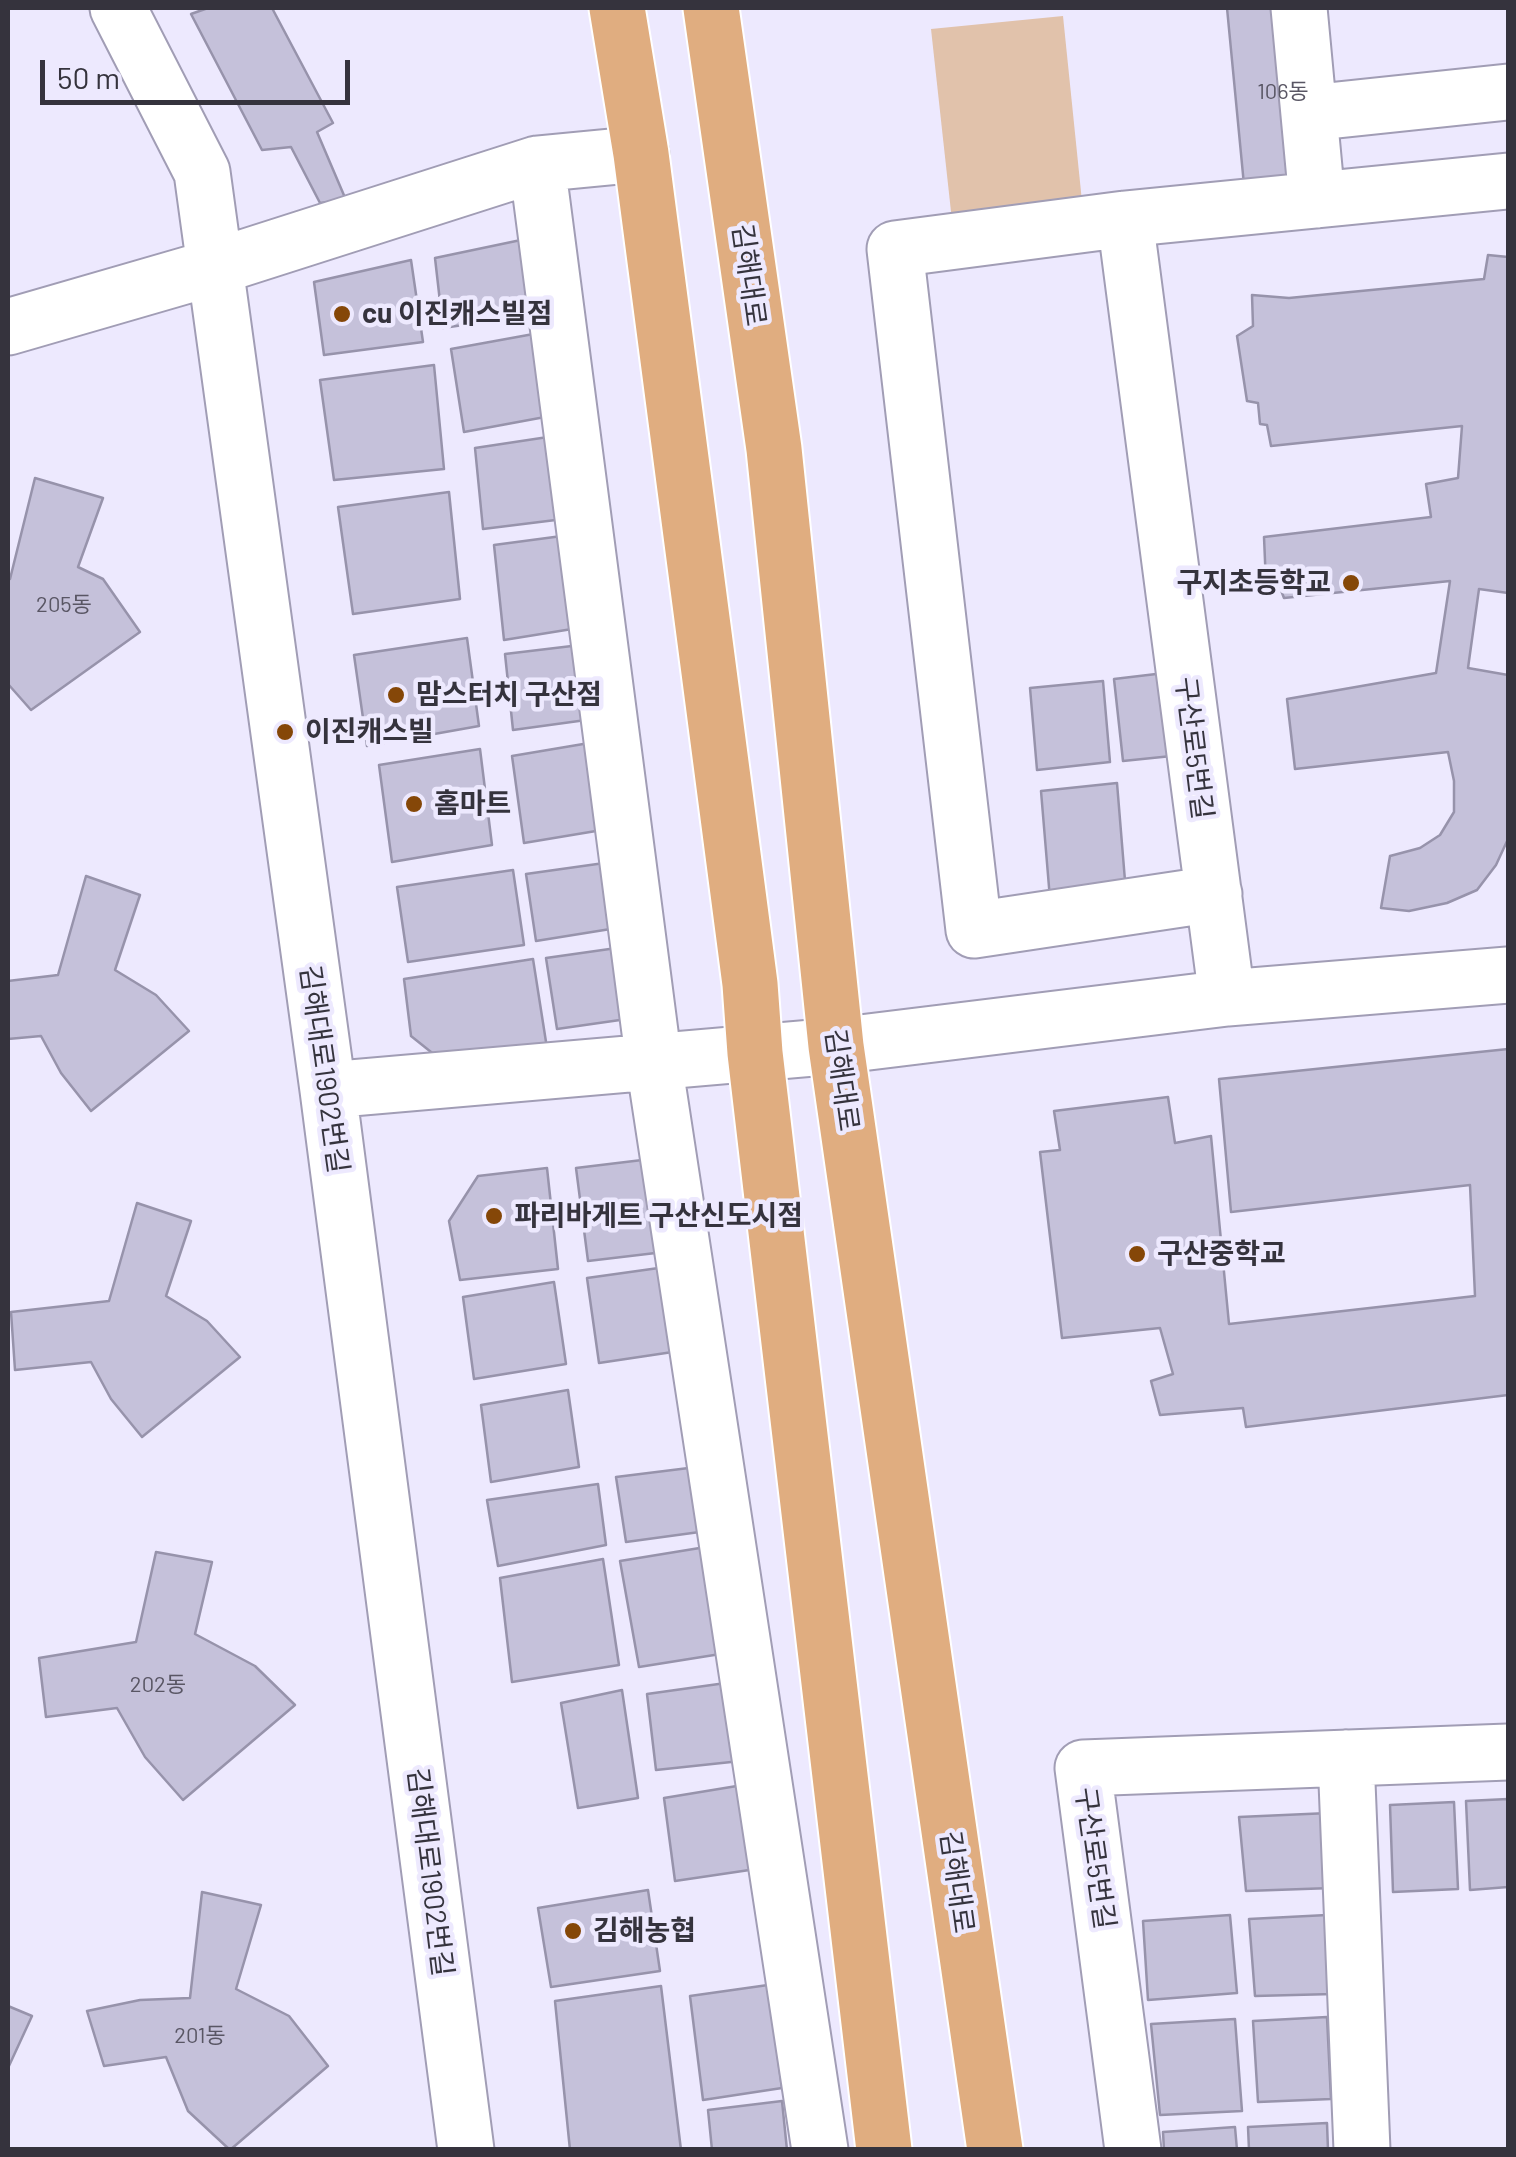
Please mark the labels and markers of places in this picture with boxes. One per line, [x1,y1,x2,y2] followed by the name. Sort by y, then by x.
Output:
[362,297,552,331] place label: cu 이진캐스빌점
[331,303,353,325] marker: cu 이진캐스빌점
[1176,566,1331,600] place label: 구지초등학교
[1340,572,1362,594] marker: 구지초등학교
[416,678,602,712] place label: 맘스터치 구산점
[385,684,407,706] marker: 맘스터치 구산점
[305,715,434,749] place label: 이진캐스빌
[274,721,296,743] marker: 이진캐스빌
[434,787,511,821] place label: 홈마트
[403,793,425,815] marker: 홈마트
[514,1199,803,1233] place label: 파리바게트 구산신도시점
[483,1205,505,1227] marker: 파리바게트 구산신도시점
[1157,1237,1286,1271] place label: 구산중학교
[1126,1243,1148,1265] marker: 구산중학교
[593,1914,696,1948] place label: 김해농협
[562,1920,584,1942] marker: 김해농협

